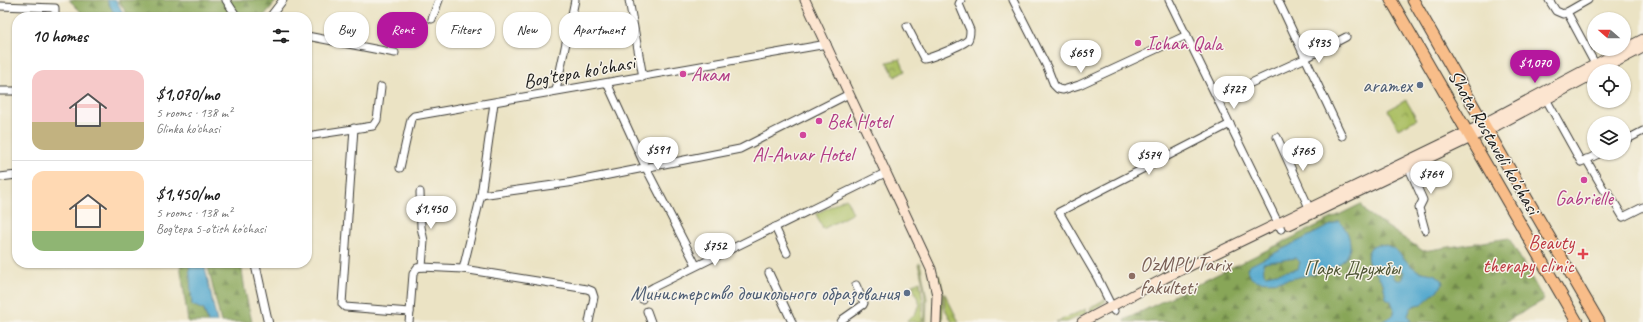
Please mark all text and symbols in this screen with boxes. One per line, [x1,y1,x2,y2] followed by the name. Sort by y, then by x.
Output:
[324,12,369,48] chip: Buy
[377,12,428,48] chip: Rent
[436,12,495,48] chip: Filters
[503,12,551,48] chip: New
[559,12,638,48] chip: Apartment
[1587,12,1631,56] north arrow
[1587,12,1631,160] map controls
[270,25,292,47] icon: filters
[32,26,88,47] text: 10 homes
[1295,30,1343,64] pin: $935
[1146,31,1224,56] place label: Ichan Qala
[1307,35,1331,51] text: $935
[1133,38,1143,48] marker: Ichan Qala
[1057,40,1105,74] pin: $659
[1069,45,1093,61] text: $659
[521,50,639,94] street label: Bog'tepa ko'chasi
[1502,50,1568,84] pin: $1,070
[1519,55,1551,71] text: $1,070
[691,62,730,87] place label: Акам
[1587,64,1631,108] button: locate
[1442,65,1547,221] street label: Shota Rustaveli ko'chasi
[678,69,688,79] marker: Акам
[1362,73,1414,98] place label: aramex
[1210,76,1258,110] pin: $727
[1415,80,1425,90] marker: aramex
[1222,81,1246,97] text: $727
[156,84,219,105] text: $1,070/mo
[64,86,112,134] icon: home
[156,105,232,121] text: 5 rooms · 138 m²
[827,109,894,134] place label: Bek Hotel
[814,116,824,126] marker: Bek Hotel
[1587,116,1631,160] button: layers
[156,121,220,137] text: Glinka ko'chasi
[798,130,808,140] marker: Al-Anvar Hotel
[634,137,682,171] pin: $591
[1279,138,1327,172] pin: $765
[646,142,670,158] text: $591
[753,142,857,167] place label: Al-Anvar Hotel
[1125,142,1173,176] pin: $574
[1291,143,1315,159] text: $765
[1137,147,1161,163] text: $574
[1407,161,1455,195] pin: $764
[1419,166,1443,182] text: $764
[1579,175,1589,185] marker: Gabrielle
[156,184,219,205] text: $1,450/mo
[1555,186,1614,211] place label: Gabrielle
[64,187,112,235] icon: home
[398,196,464,230] pin: $1,450
[415,201,447,217] text: $1,450
[156,205,232,221] text: 5 rooms · 138 m²
[156,221,266,237] text: Bog'tepa 5-o'tish ko'chasi
[1483,230,1575,278] place label: Beauty therapy clinic
[691,233,739,267] pin: $752
[703,238,727,254] text: $752
[1577,248,1589,260] marker: Beauty therapy clinic
[1140,252,1233,300] place label: O'zMPU Tarix fakulteti
[1304,256,1401,281] park label: Парк Дружбы
[1127,271,1137,281] marker: O'zMPU Tarix fakulteti
[631,281,901,306] place label: Министерство дошкольного образования
[902,288,912,298] marker: Министерство дошкольного образования

